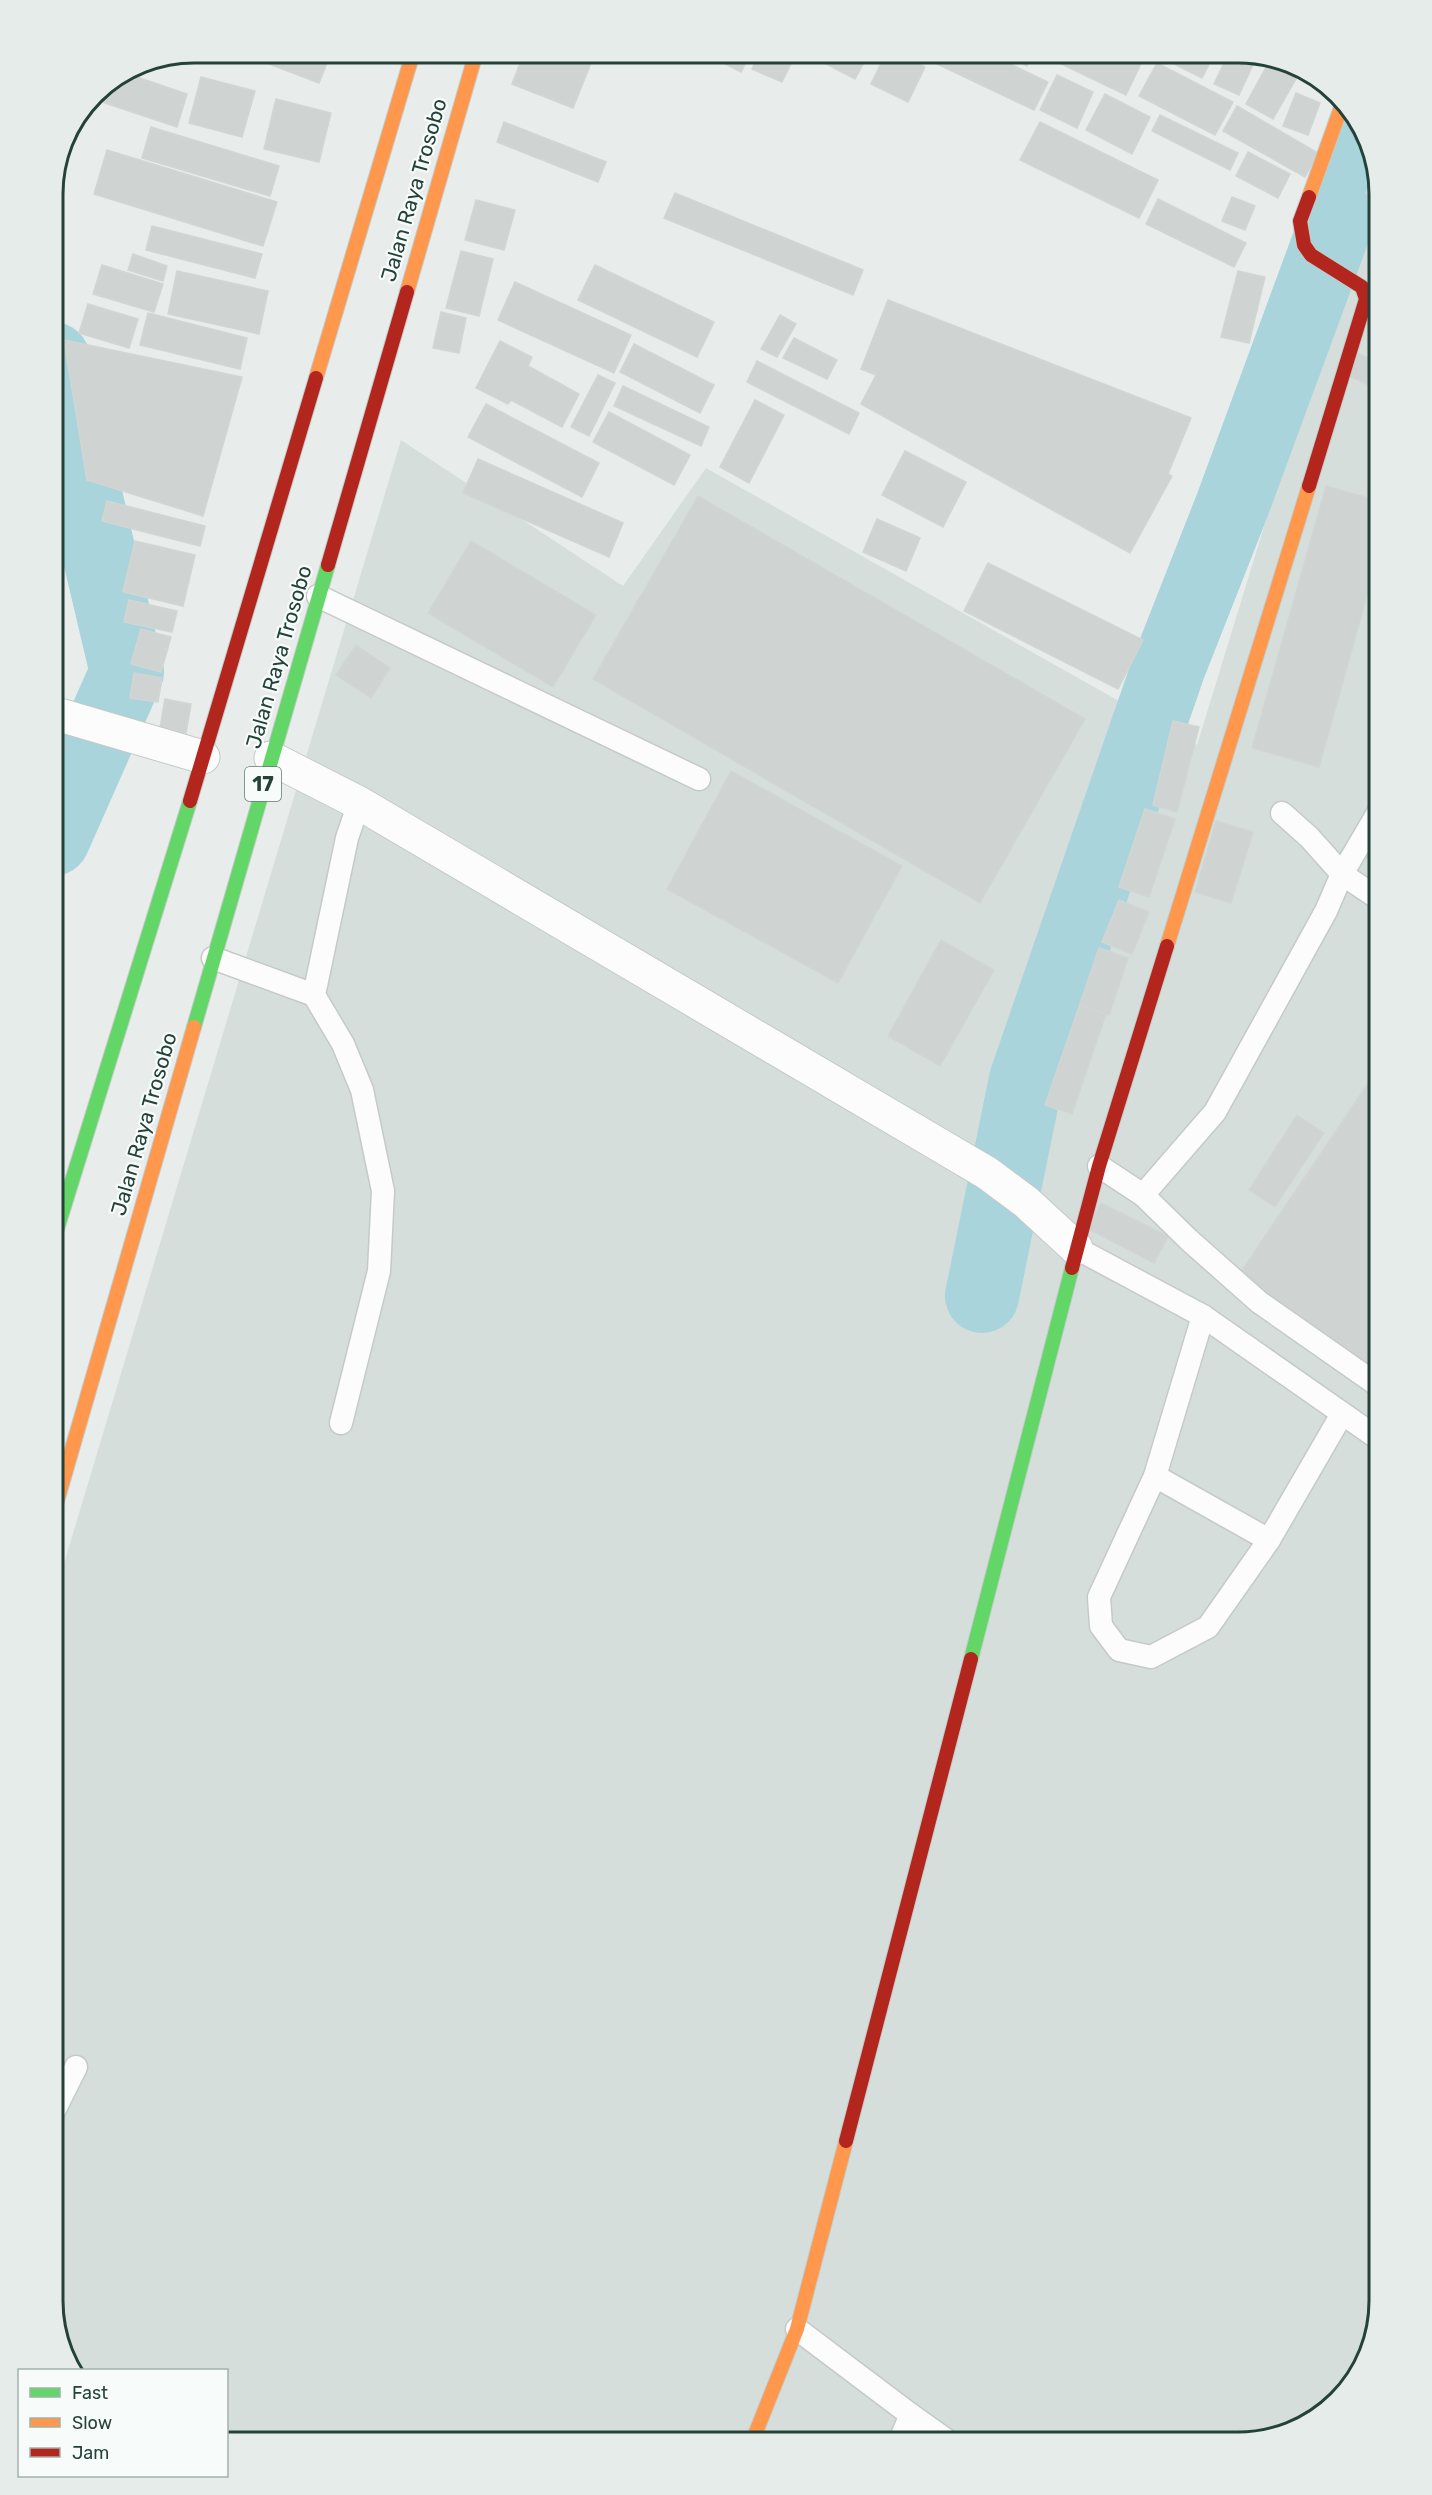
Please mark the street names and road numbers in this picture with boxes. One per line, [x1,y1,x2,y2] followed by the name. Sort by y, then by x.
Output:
[375,95,452,284] street label: Jalan Raya Trosobo
[240,562,317,751] street label: Jalan Raya Trosobo
[245,767,281,801] road number: 17
[105,1029,182,1218] street label: Jalan Raya Trosobo

